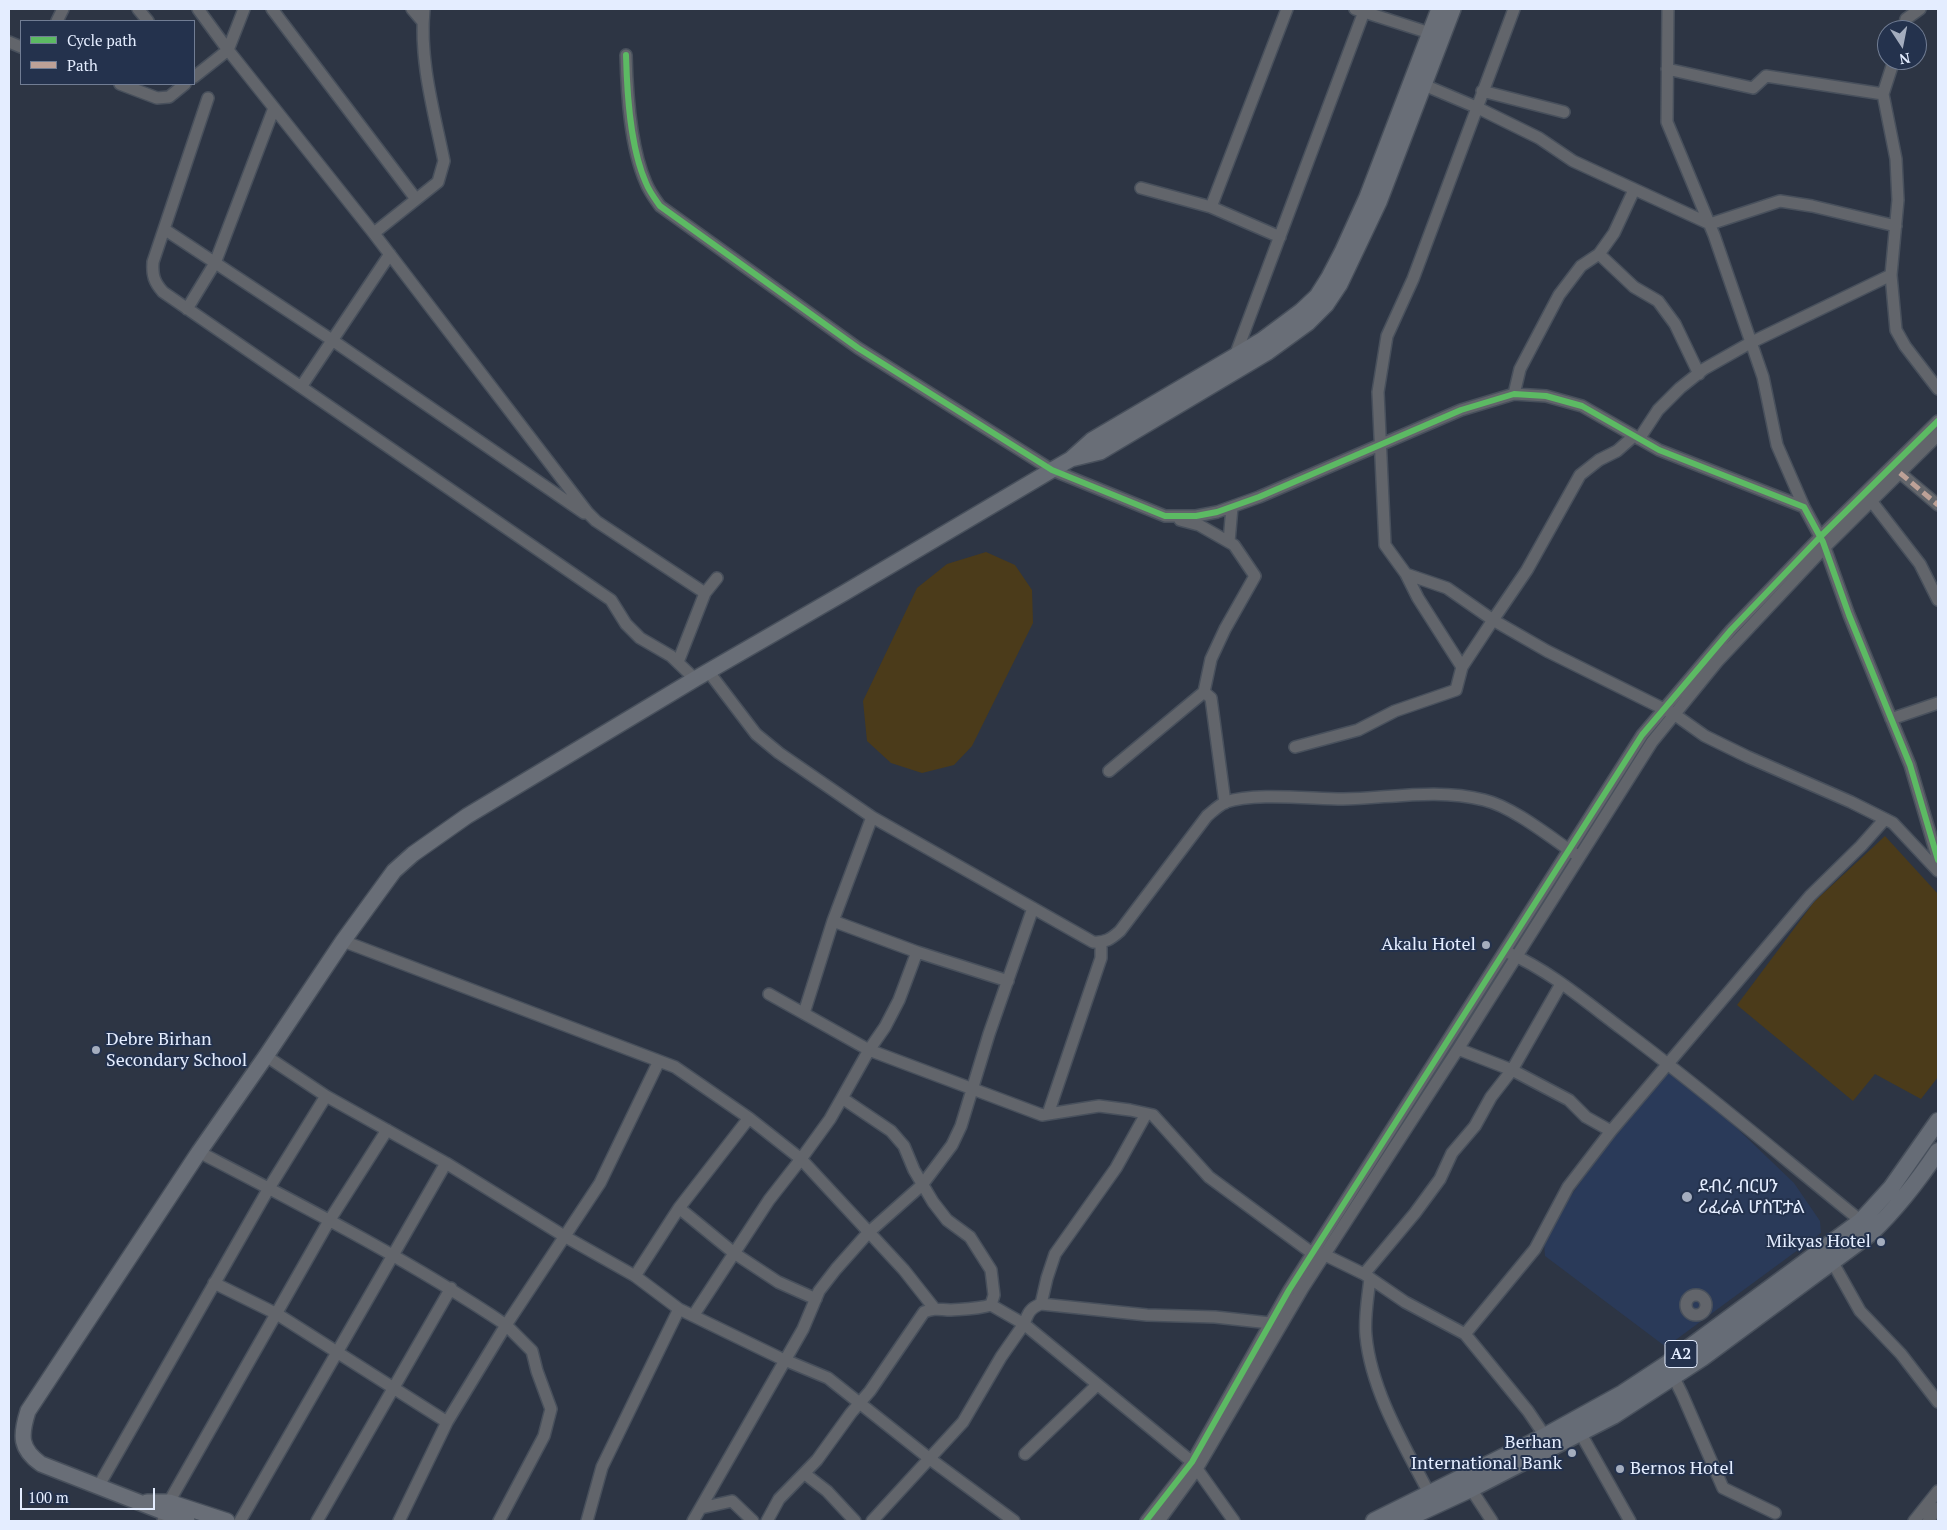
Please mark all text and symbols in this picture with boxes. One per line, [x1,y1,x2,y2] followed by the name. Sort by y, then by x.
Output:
[20,20,195,85] legend
[1877,20,1927,70] north arrow
[67,30,137,50] text: Cycle path
[1898,49,1912,70] text: N
[67,55,98,75] text: Path
[1381,934,1476,956] place label: Akalu Hotel
[1480,939,1492,951] marker: Akalu Hotel
[106,1029,247,1072] place label: Debre Birhan Secondary School
[90,1044,102,1056] marker: Debre Birhan Secondary School
[1698,1176,1805,1218] place label: ደብረ ብርሀን ሪፈራል ሆስፒታል
[1680,1190,1694,1204] marker: ደብረ ብርሀን ሪፈራል ሆስፒታል
[1766,1231,1871,1253] place label: Mikyas Hotel
[1875,1236,1887,1248] marker: Mikyas Hotel
[1665,1340,1697,1368] road number: A2
[1411,1432,1562,1475] place label: Berhan International Bank
[1566,1447,1578,1459] marker: Berhan International Bank
[1630,1458,1734,1480] place label: Bernos Hotel
[1614,1463,1626,1475] marker: Bernos Hotel
[22,1478,158,1510] scale bar
[28,1487,69,1507] text: 100 m

